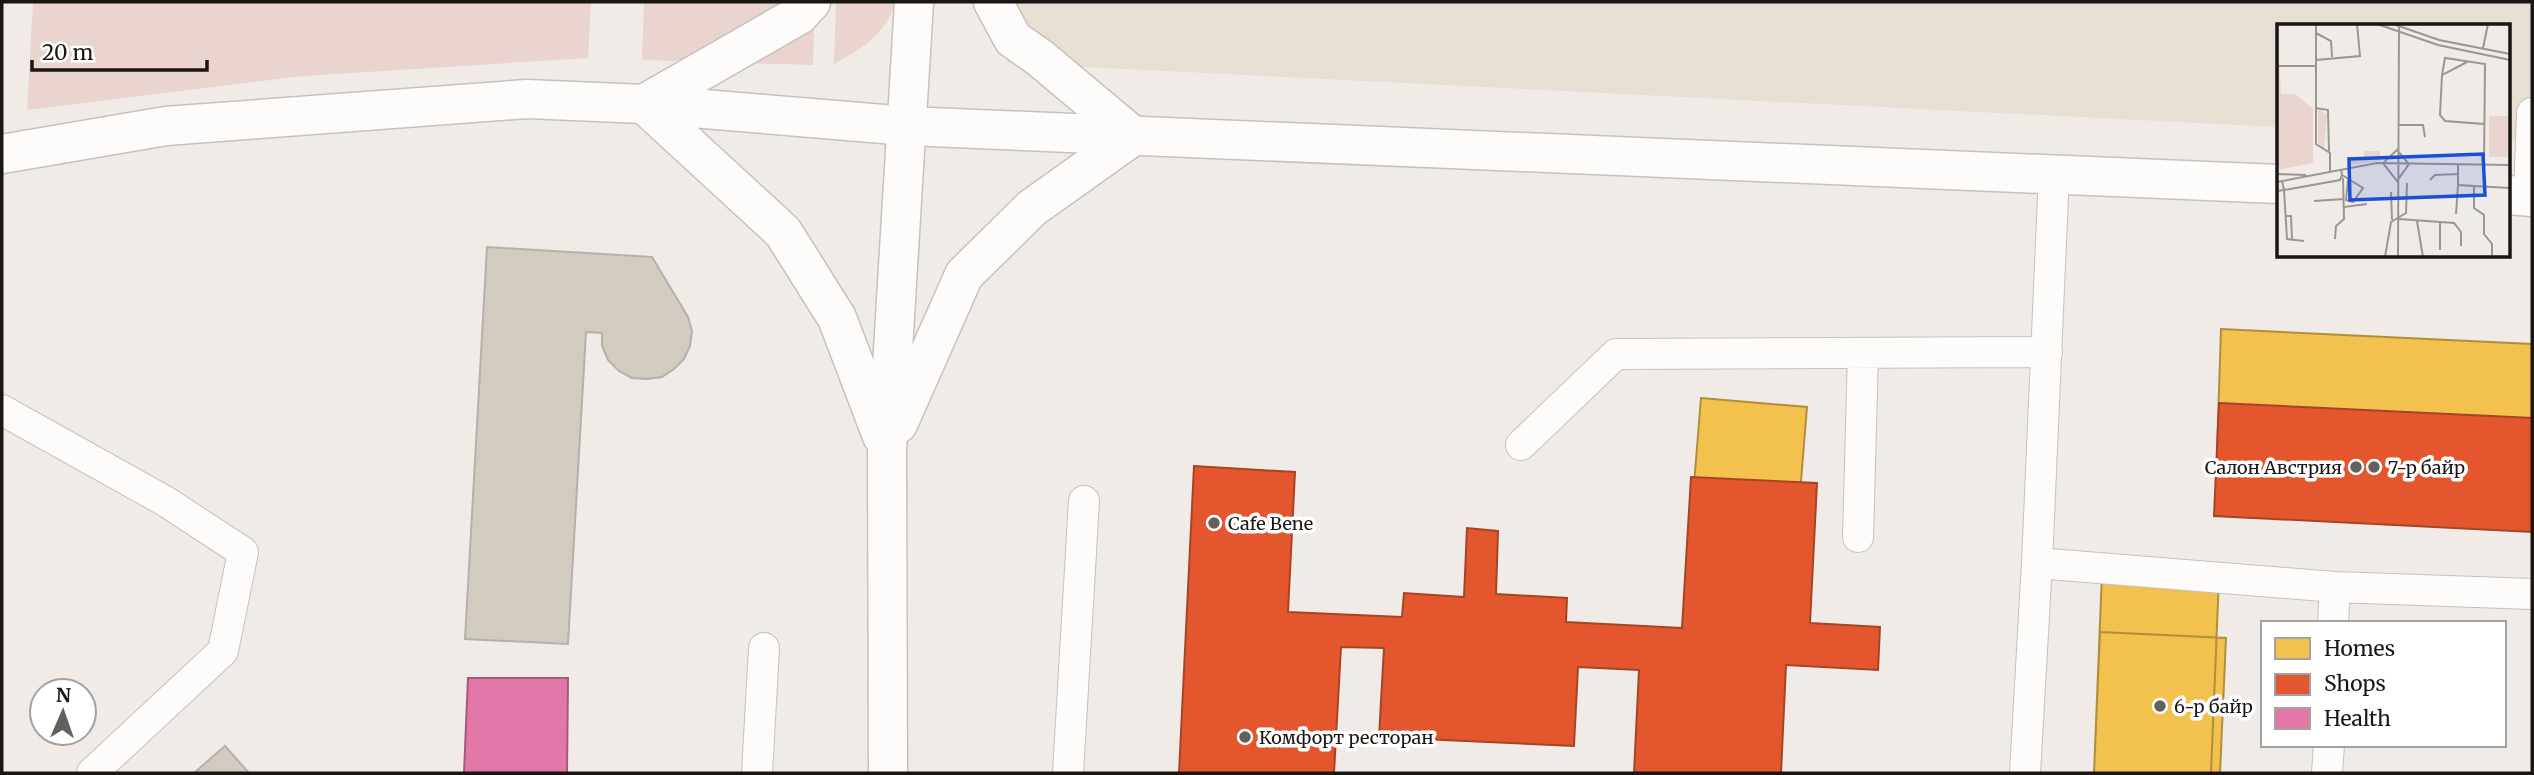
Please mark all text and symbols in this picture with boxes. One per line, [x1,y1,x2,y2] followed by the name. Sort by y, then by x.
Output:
[2277,24,2510,257] inset map
[32,28,206,72] scale bar
[42,39,94,66] text: 20 m
[2205,456,2342,479] place label: Салон Австрия
[2388,456,2465,479] place label: 7-р байр
[2348,459,2364,475] marker: Салон Австрия
[2366,459,2382,475] marker: 7-р байр
[1228,512,1313,535] place label: Cafe Bene
[1206,515,1222,531] marker: Cafe Bene
[2261,621,2506,747] legend
[2324,635,2395,662] text: Homes
[2324,670,2386,697] text: Shops
[28,677,98,747] north arrow
[56,683,72,707] text: N
[2174,695,2253,718] place label: 6-р байр
[2152,698,2168,714] marker: 6-р байр
[2324,705,2391,732] text: Health
[1259,726,1434,749] place label: Комфорт ресторан
[1237,729,1253,745] marker: Комфорт ресторан

